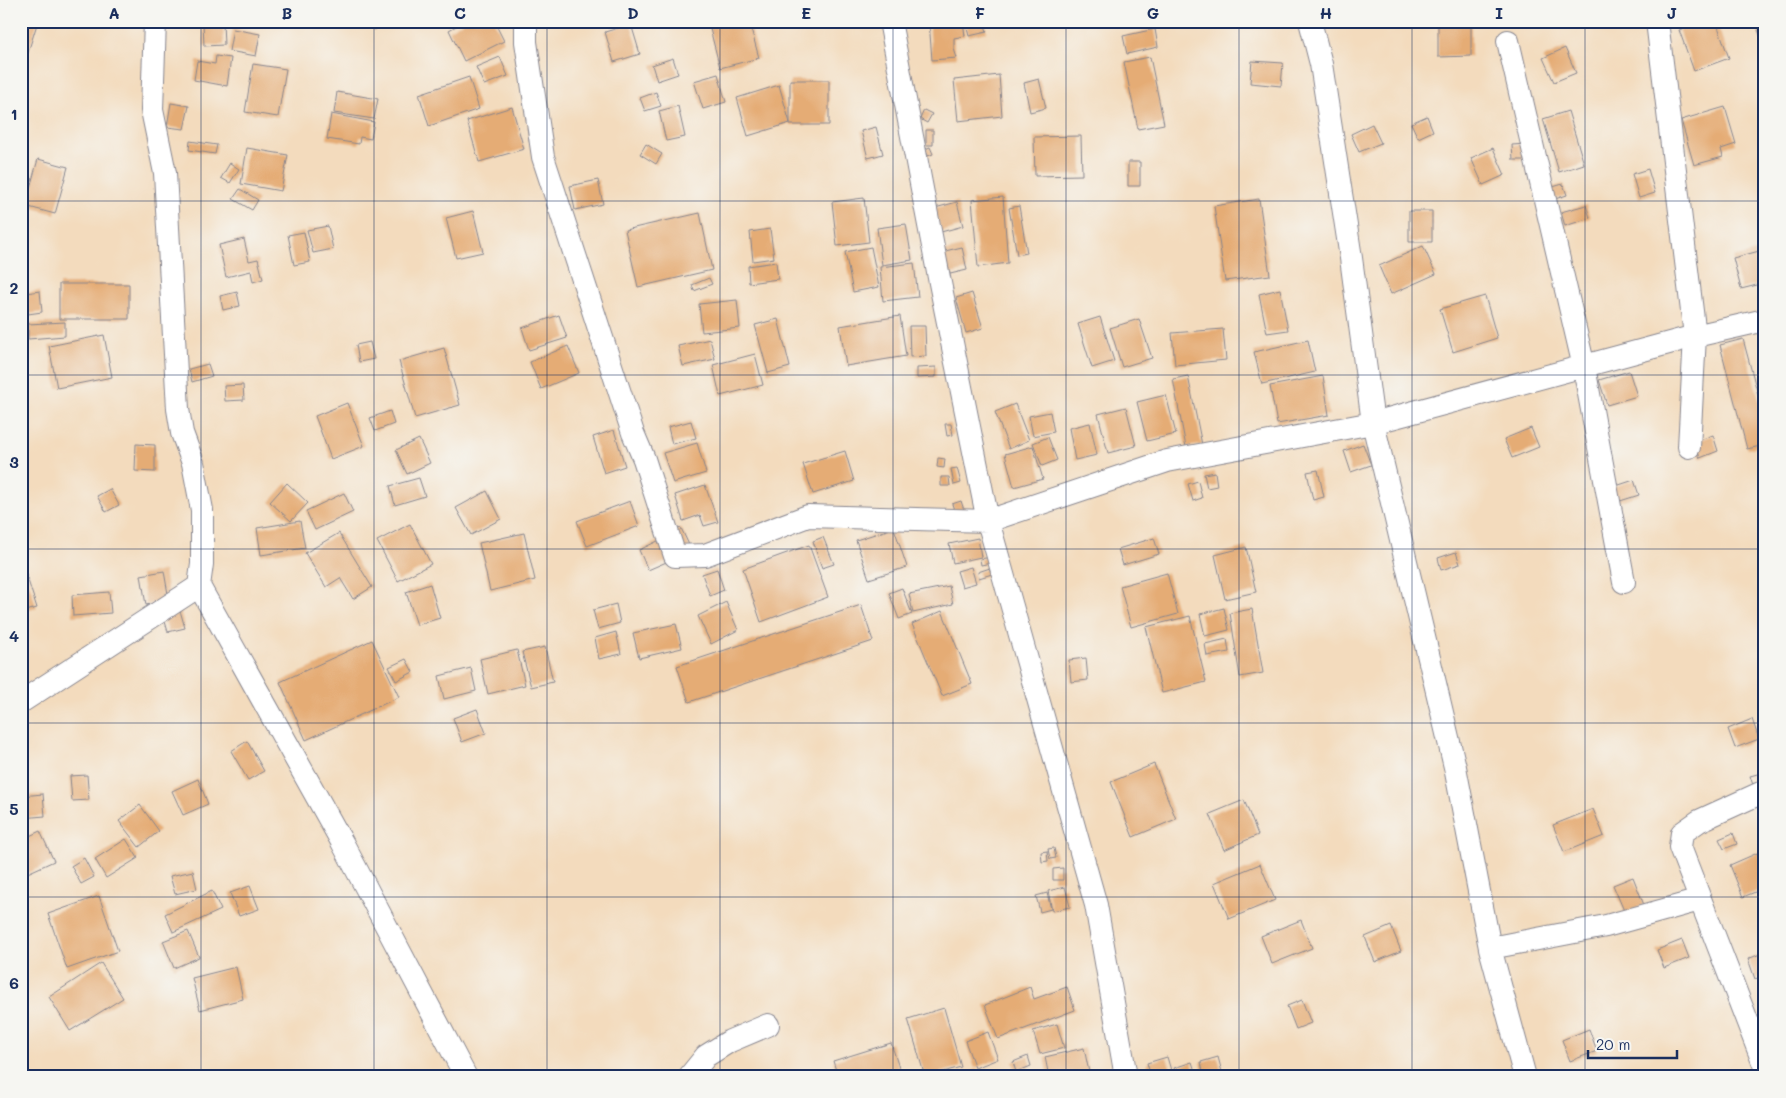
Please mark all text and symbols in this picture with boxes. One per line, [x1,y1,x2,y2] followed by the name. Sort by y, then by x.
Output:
[108,2,120,23] text: A
[282,2,292,23] text: B
[454,2,466,23] text: C
[627,2,639,23] text: D
[801,2,811,23] text: E
[975,2,985,23] text: F
[1147,2,1159,23] text: G
[1320,2,1332,23] text: H
[1495,2,1503,23] text: I
[1667,2,1677,23] text: J
[10,103,18,124] text: 1
[10,277,19,298] text: 2
[9,451,19,472] text: 3
[9,625,19,646] text: 4
[9,798,19,819] text: 5
[9,972,19,993] text: 6
[1588,1028,1677,1060] scale bar
[1596,1034,1630,1054] text: 20 m

